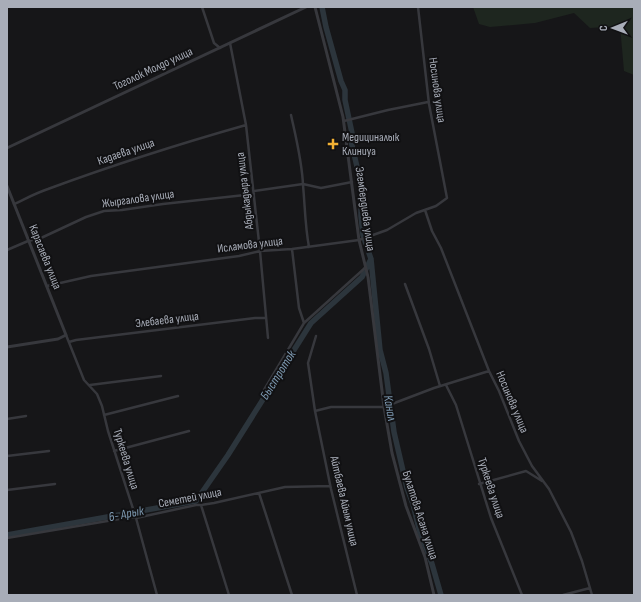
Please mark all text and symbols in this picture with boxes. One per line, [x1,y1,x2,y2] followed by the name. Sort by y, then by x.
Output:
[593,8,633,48] north arrow
[597,25,610,31] text: С
[111,44,195,94] street label: Тоголок Молдо улица
[425,56,449,124] street label: Носинова улица
[342,130,400,159] place label: Медициналык Клиниуа
[96,135,157,169] street label: Кадаева улица
[327,138,339,150] marker: Медициналык Клиниуа
[233,151,257,231] street label: Абдыкадыра улица
[352,166,378,253] street label: Эгембердиева улица
[101,186,175,211] street label: Жыргалова улица
[25,222,65,292] street label: Карасаева улица
[216,234,284,256] street label: Исламова улица
[134,309,200,331] street label: Элебаева улица
[257,346,300,403] water label: Быстроток
[492,369,532,436] street label: Носинова улица
[380,394,400,423] water label: Канал
[110,427,142,492] street label: Туркеева улица
[326,454,362,548] street label: Айтбаева Айым улица
[474,456,508,521] street label: Туркеева улица
[399,469,442,562] street label: Булатова Асана улица
[157,484,223,511] street label: Семетей улица
[107,503,146,525] water label: 6- Арык

